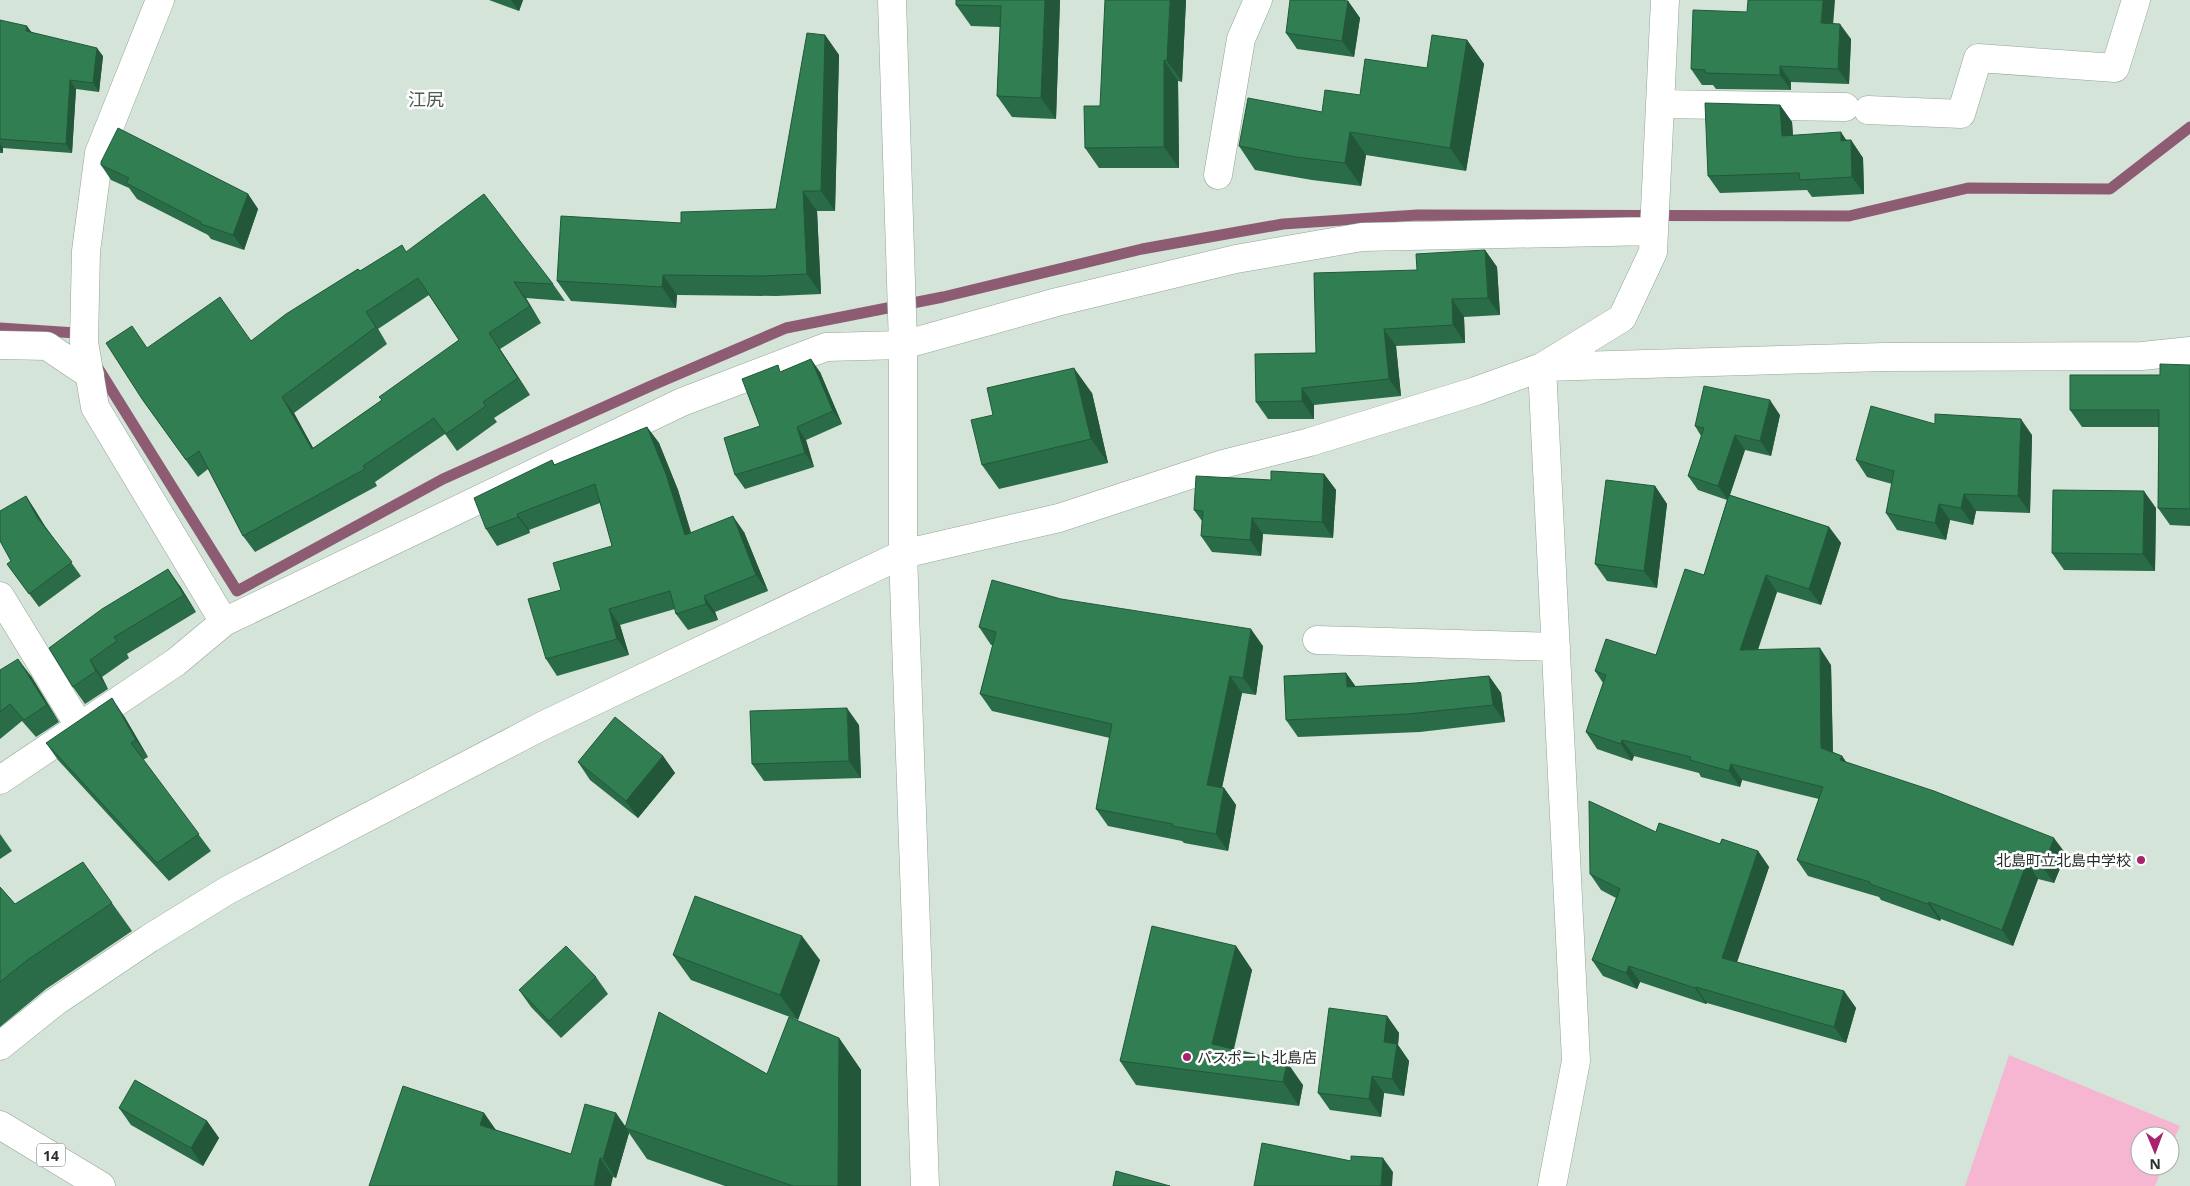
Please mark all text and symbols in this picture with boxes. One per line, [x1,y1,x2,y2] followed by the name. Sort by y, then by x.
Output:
[408,87,444,111] district label: 江尻
[1996,850,2131,870] place label: 北島町立北島中学校
[2135,854,2147,866] marker: 北島町立北島中学校
[1197,1047,1317,1067] place label: パスポート北島店
[1181,1051,1193,1063] marker: パスポート北島店
[2130,1126,2180,1176] north arrow
[37,1144,65,1166] road number: 14
[2149,1155,2161,1174] text: N

